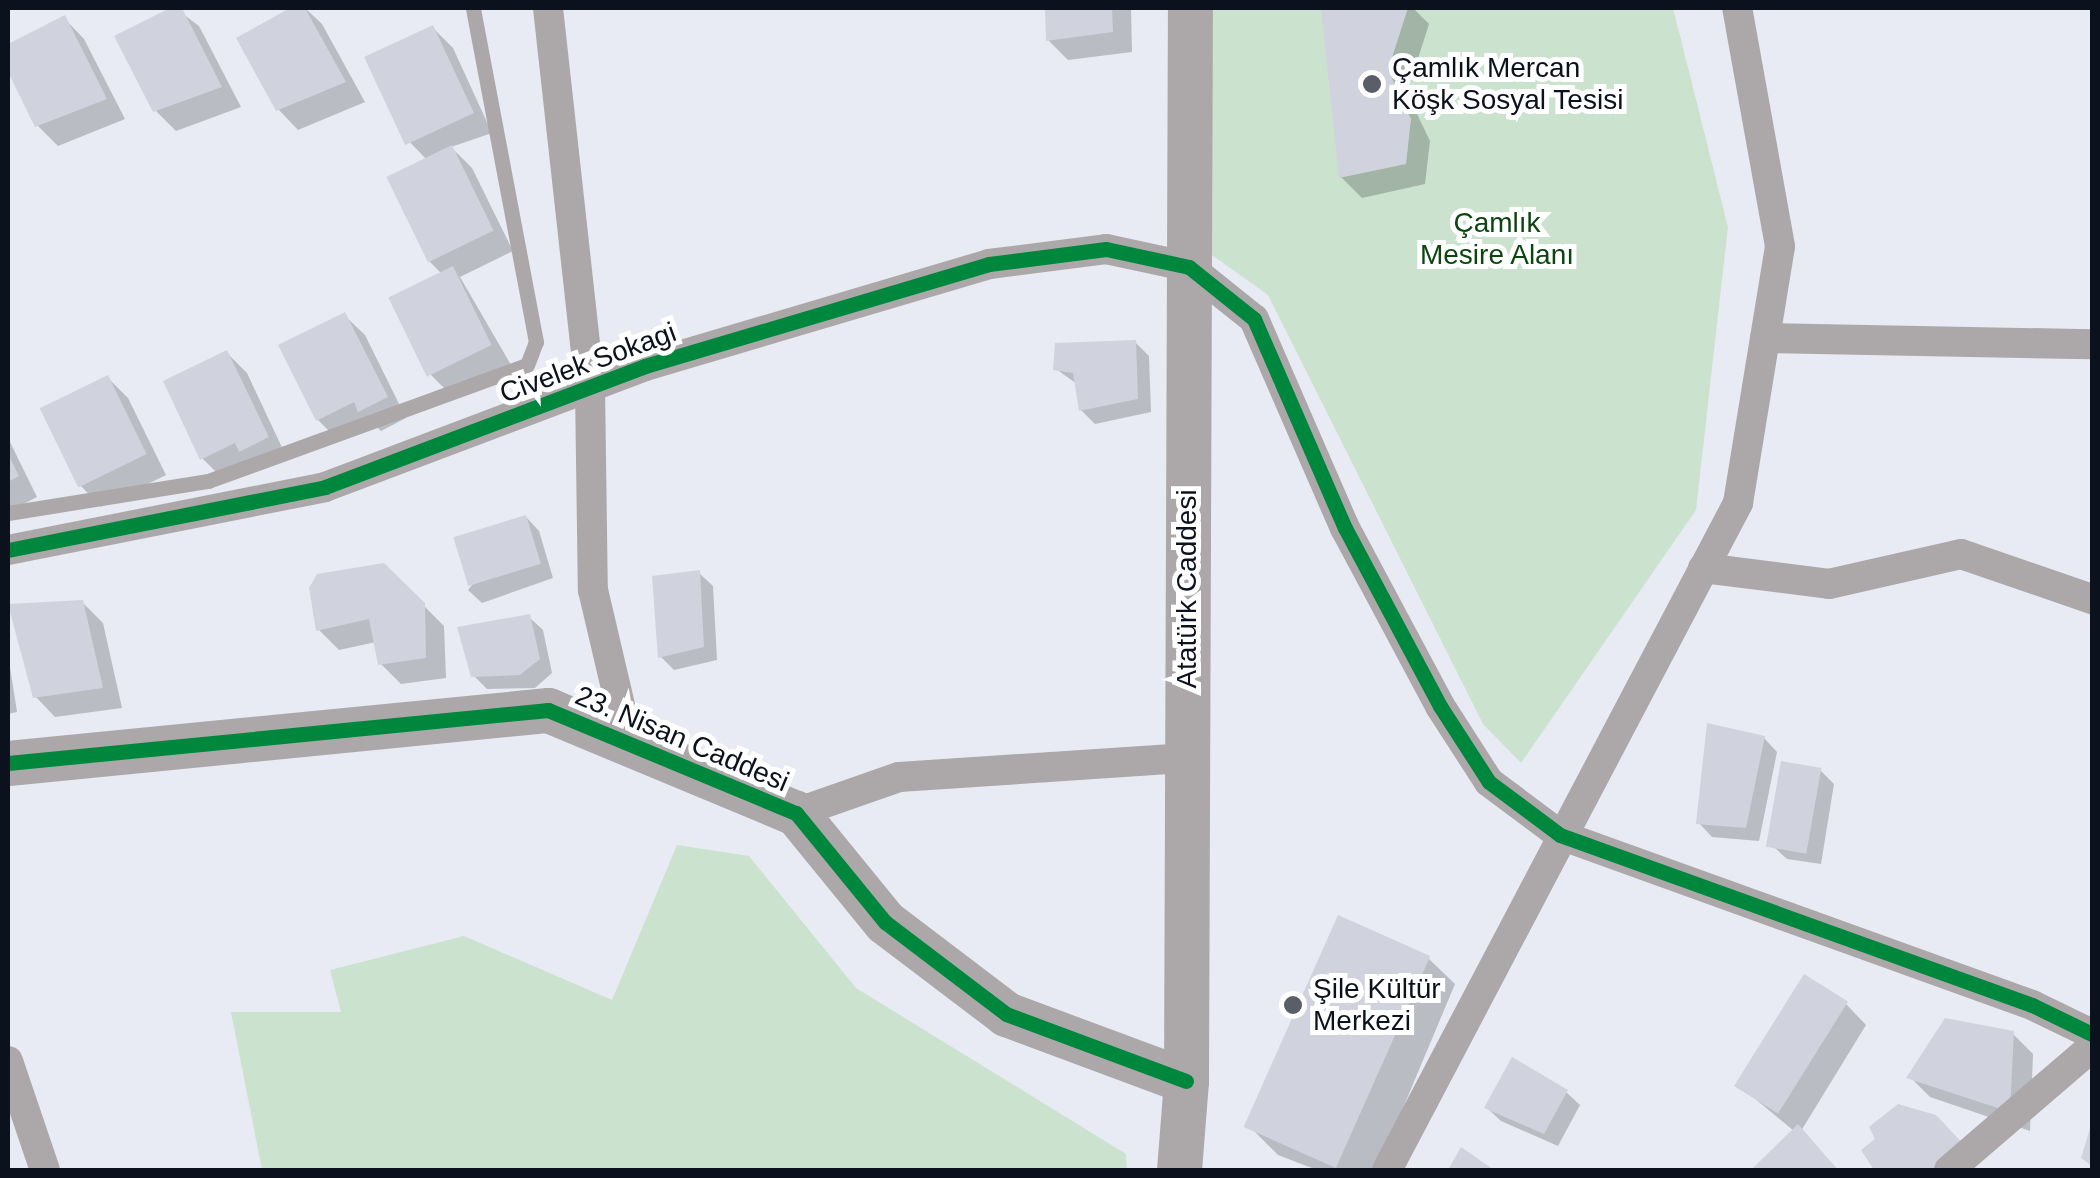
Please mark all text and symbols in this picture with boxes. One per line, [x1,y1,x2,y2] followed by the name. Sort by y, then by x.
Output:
[1392,51,1624,117] place label: Çamlık Mercan Köşk Sosyal Tesisi
[1361,73,1383,95] marker: Çamlık Mercan Köşk Sosyal Tesisi
[1419,206,1575,272] park label: Çamlık Mesire Alanı
[495,316,681,410] street label: Civelek Sokagi
[1170,489,1204,689] street label: Atatürk Caddesi
[570,679,794,799] street label: 23. Nisan Caddesi
[1313,972,1441,1038] place label: Şile Kültür Merkezi
[1282,994,1304,1016] marker: Şile Kültür Merkezi

